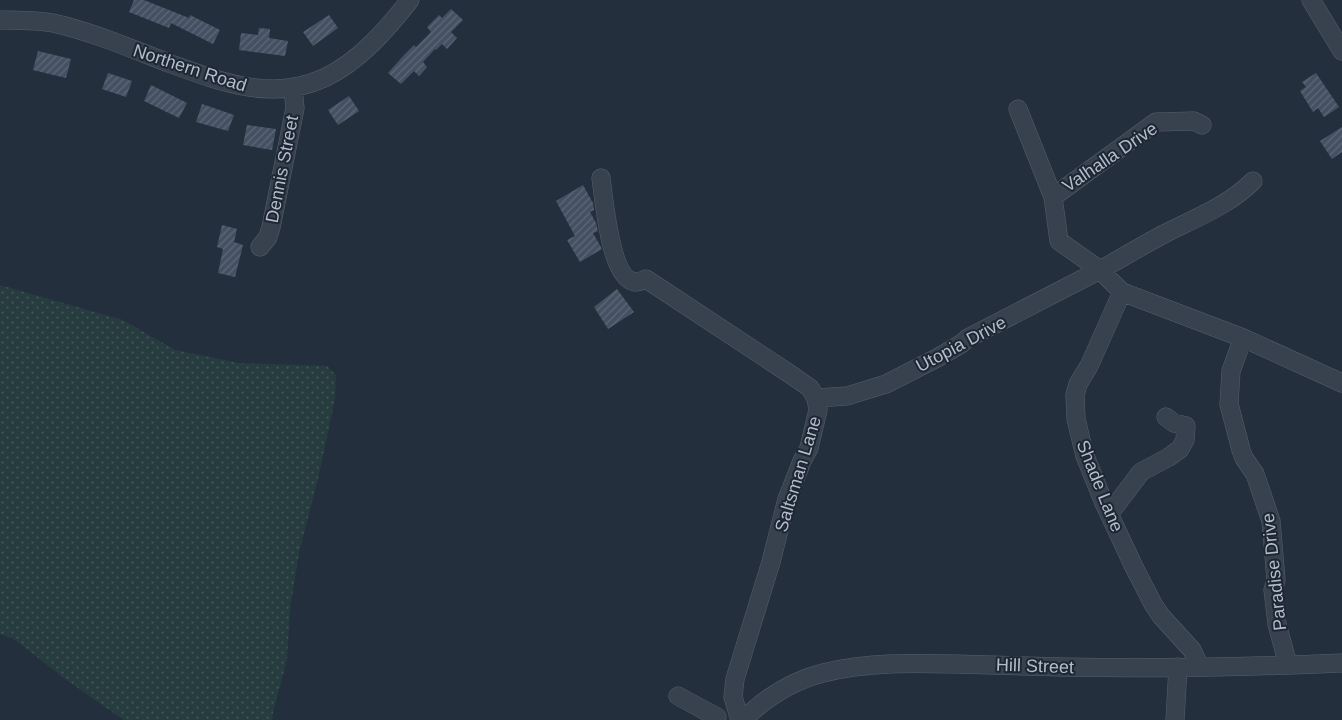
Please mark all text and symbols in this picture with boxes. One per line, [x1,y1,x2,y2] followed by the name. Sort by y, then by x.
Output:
[131,40,249,96] street label: Northern Road
[262,114,302,224] street label: Dennis Street
[1059,118,1161,196] street label: Valhalla Drive
[913,312,1009,376] street label: Utopia Drive
[771,414,825,534] street label: Saltsman Lane
[1073,437,1127,535] street label: Shade Lane
[1258,512,1290,632] street label: Paradise Drive
[996,655,1074,677] street label: Hill Street

